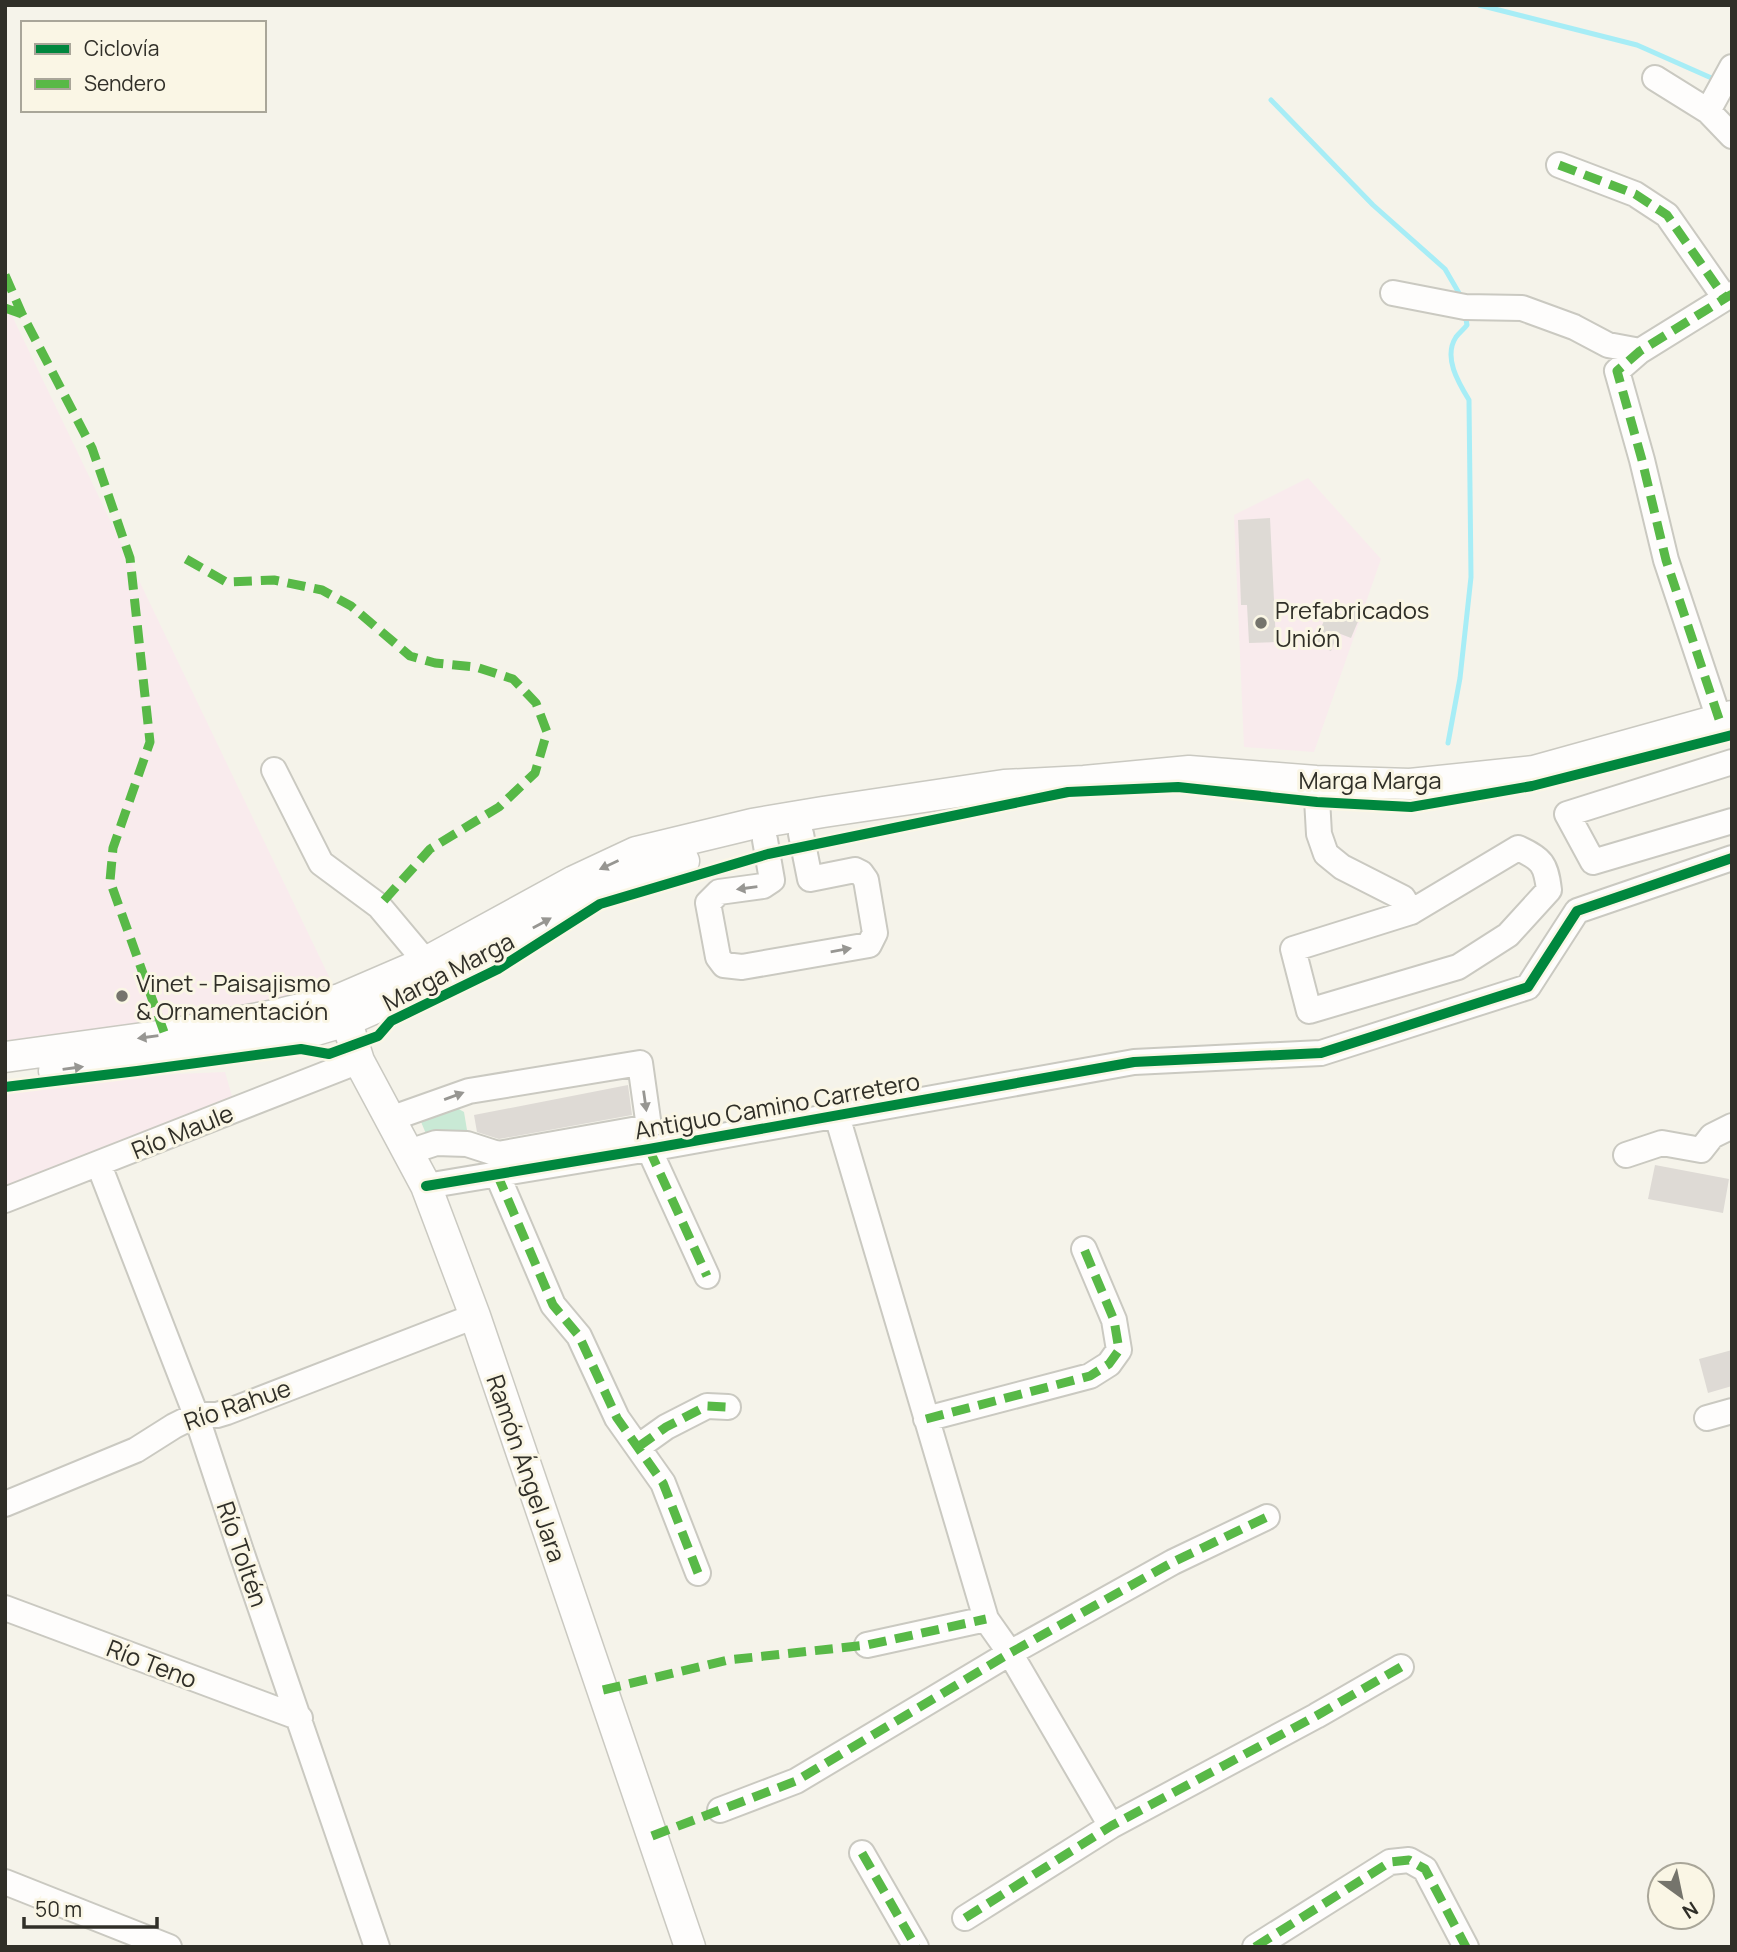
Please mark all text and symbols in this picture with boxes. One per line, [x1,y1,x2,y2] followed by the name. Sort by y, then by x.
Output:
[21,21,266,112] legend
[84,34,159,62] text: Ciclovía
[84,69,166,97] text: Sendero
[1275,593,1429,654] place label: Prefabricados Unión
[1253,615,1269,631] marker: Prefabricados Unión
[1298,763,1442,796] street label: Marga Marga
[599,859,619,871] one-way arrow
[736,883,758,894] one-way arrow
[532,917,552,929] one-way arrow
[377,924,519,1018] street label: Marga Marga
[830,944,852,955] one-way arrow
[136,966,331,1027] place label: Vinet - Paisajismo & Ornamentación
[114,988,130,1004] marker: Vinet - Paisajismo & Ornamentación
[137,1032,159,1043] one-way arrow
[62,1063,84,1074] one-way arrow
[632,1064,922,1146] street label: Antiguo Camino Carretero
[444,1090,465,1101] one-way arrow
[640,1090,651,1112] one-way arrow
[126,1096,238,1166] street label: Río Maule
[179,1370,295,1438] street label: Río Rahue
[479,1370,575,1566] street label: Ramón Ángel Jara
[210,1497,276,1611] street label: Río Toltén
[102,1631,202,1695] street label: Río Teno
[1646,1861,1716,1931] north arrow
[24,1885,158,1929] scale bar
[35,1895,82,1923] text: 50 m
[1677,1896,1703,1925] text: N

